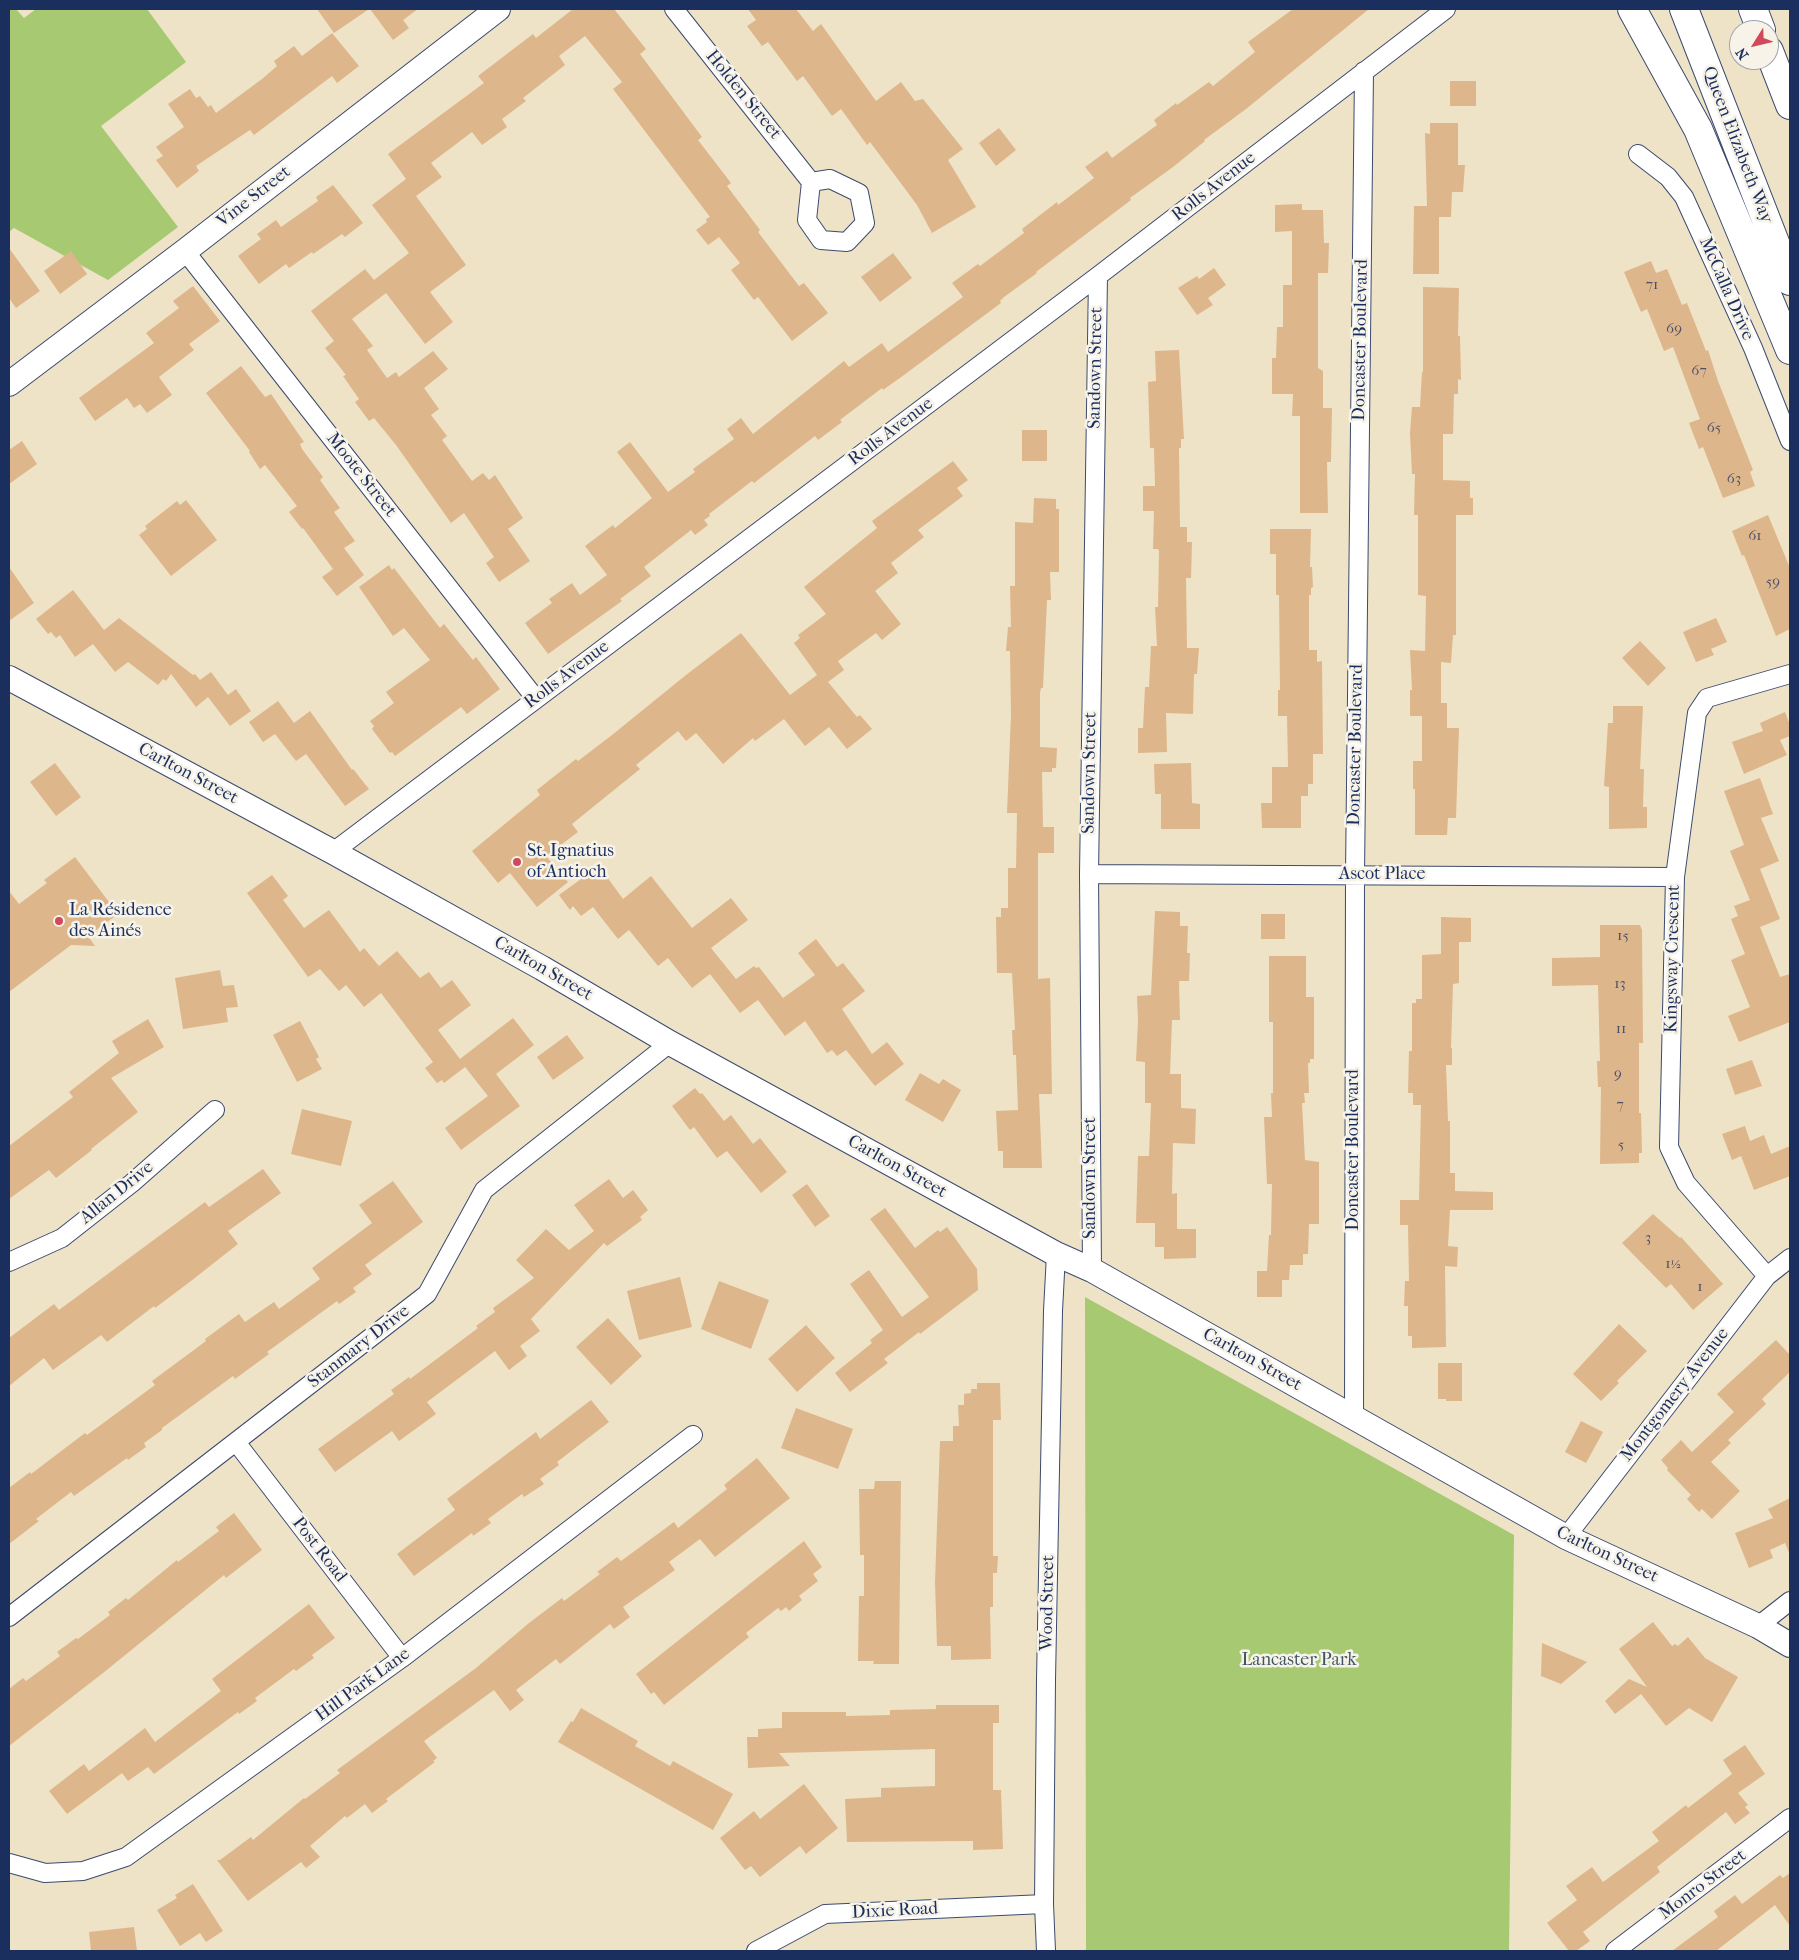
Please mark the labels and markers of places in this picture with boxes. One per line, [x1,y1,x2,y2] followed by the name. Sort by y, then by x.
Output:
[527,841,614,884] place label: St. Ignatius of Antioch
[511,856,523,868] marker: St. Ignatius of Antioch
[69,900,172,942] place label: La Résidence des Ainés
[53,915,65,927] marker: La Résidence des Ainés

